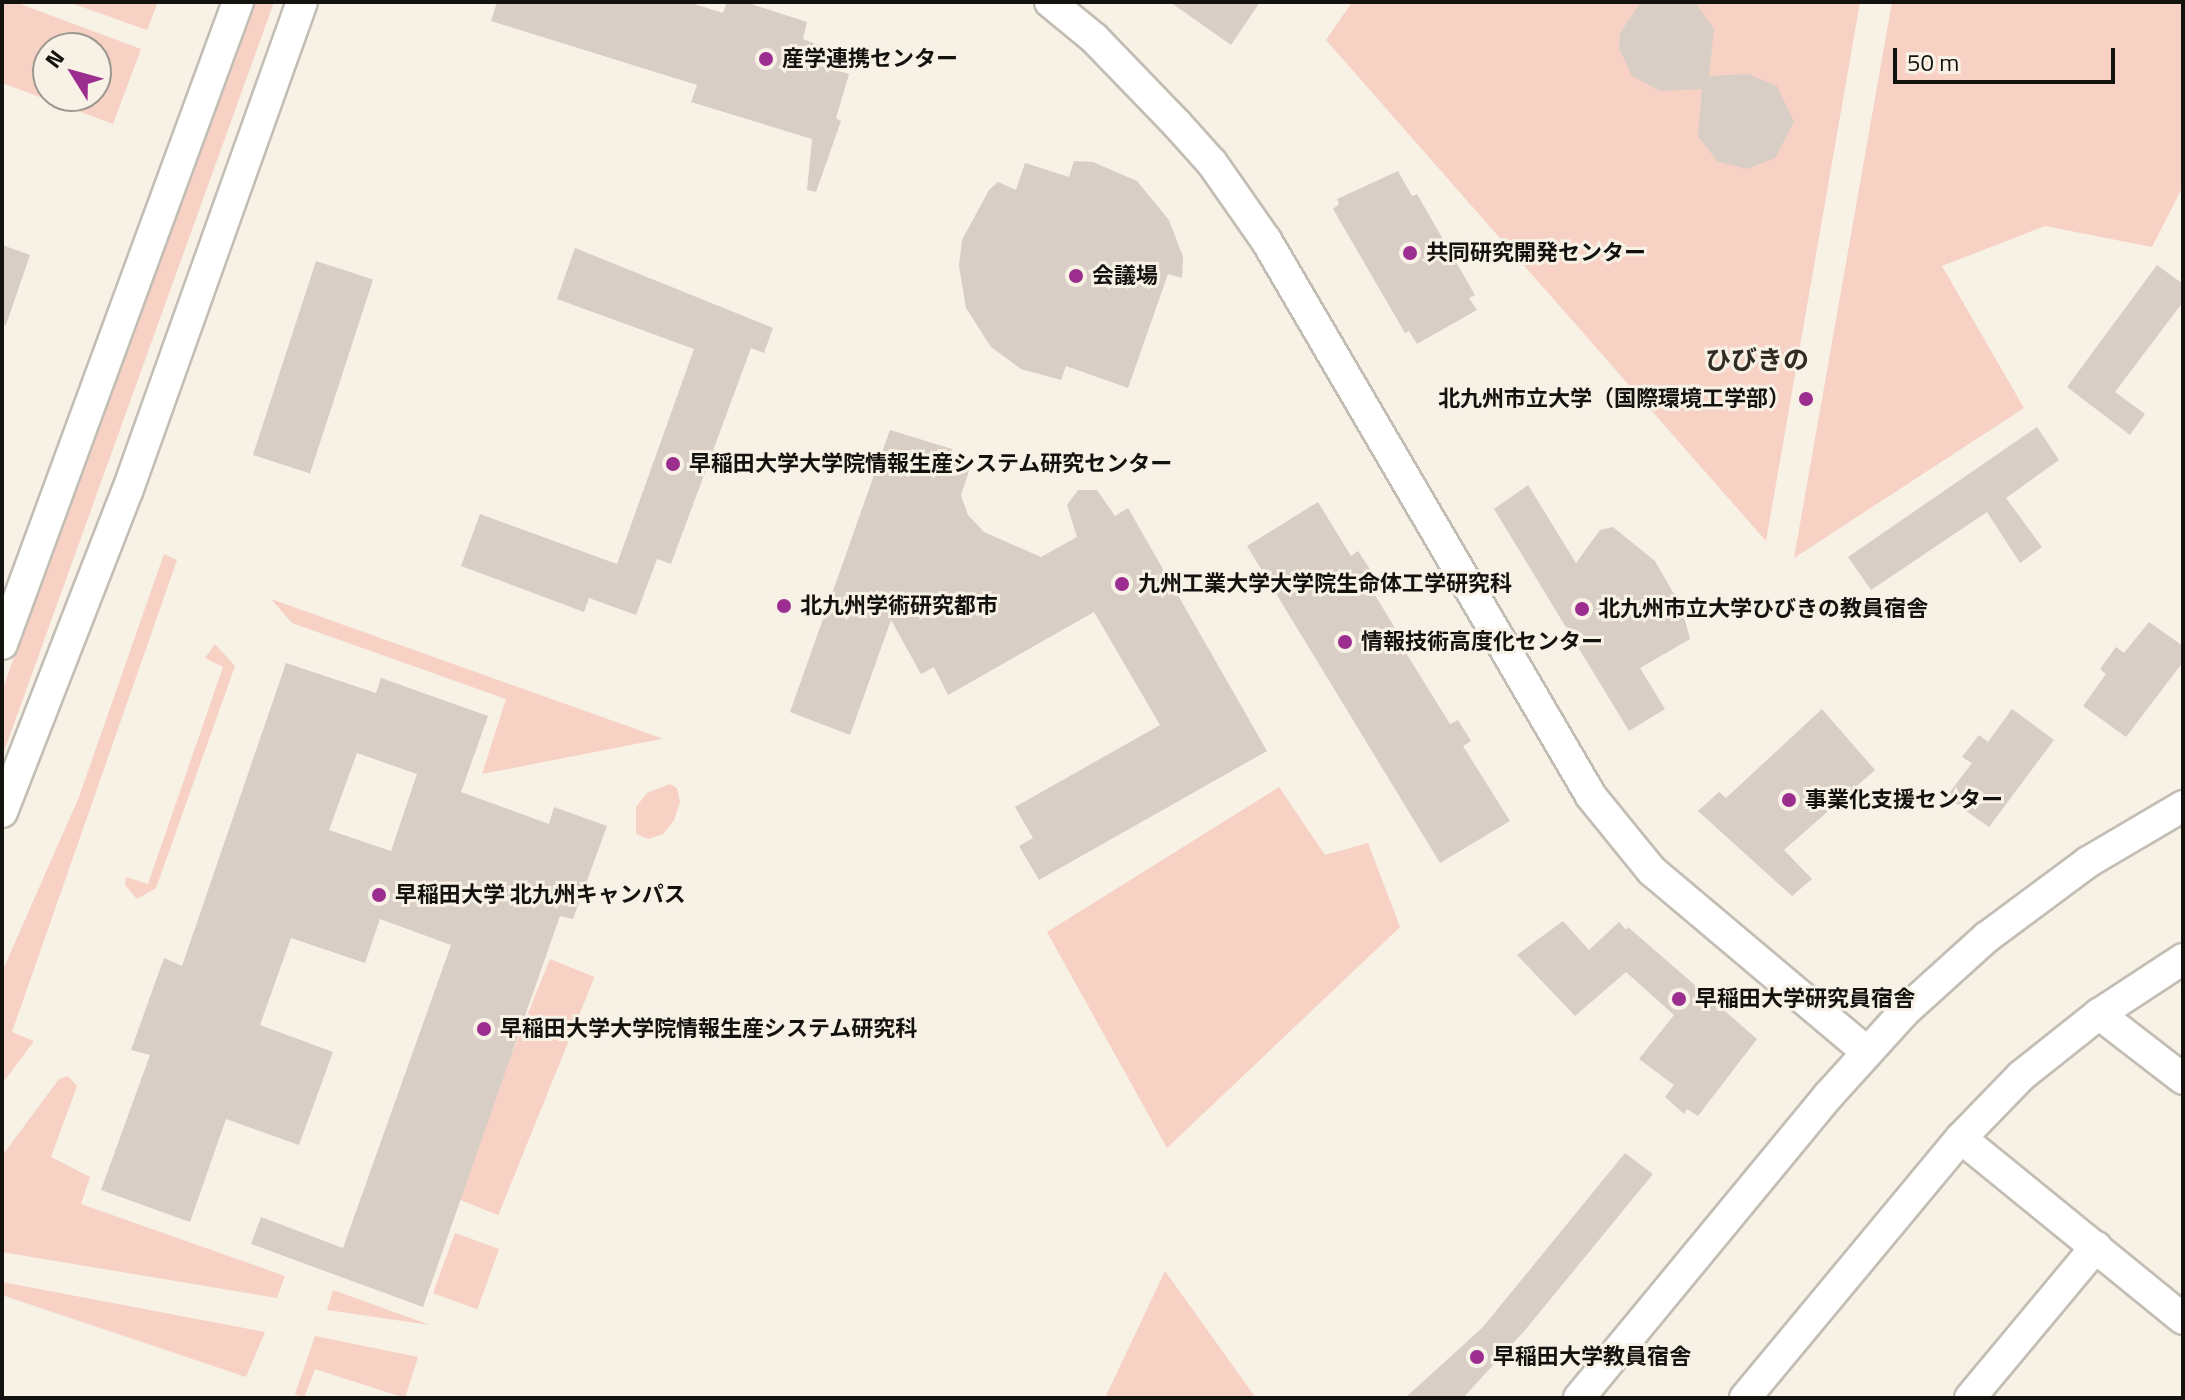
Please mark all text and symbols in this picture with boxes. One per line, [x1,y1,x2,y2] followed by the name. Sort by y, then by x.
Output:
[32,32,112,112] north arrow
[1897,32,2119,82] scale bar
[36,42,73,75] text: N
[1907,44,1959,80] text: 50 m
[782,46,958,72] place label: 産学連携センター
[757,50,775,68] marker: 産学連携センター
[1426,240,1646,266] place label: 共同研究開発センター
[1401,244,1419,262] marker: 共同研究開発センター
[1092,263,1158,289] place label: 会議場
[1067,267,1085,285] marker: 会議場
[1705,344,1809,376] district label: ひびきの
[1438,386,1790,412] place label: 北九州市立大学（国際環境工学部）
[1797,390,1815,408] marker: 北九州市立大学（国際環境工学部）
[689,451,1173,477] place label: 早稲田大学大学院情報生産システム研究センター
[664,455,682,473] marker: 早稲田大学大学院情報生産システム研究センター
[1138,571,1512,597] place label: 九州工業大学大学院生命体工学研究科
[1113,575,1131,593] marker: 九州工業大学大学院生命体工学研究科
[800,593,998,619] place label: 北九州学術研究都市
[1598,596,1928,622] place label: 北九州市立大学ひびきの教員宿舎
[775,597,793,615] marker: 北九州学術研究都市
[1573,600,1591,618] marker: 北九州市立大学ひびきの教員宿舎
[1361,629,1603,655] place label: 情報技術高度化センター
[1336,633,1354,651] marker: 情報技術高度化センター
[1805,787,2003,813] place label: 事業化支援センター
[1780,791,1798,809] marker: 事業化支援センター
[395,882,686,908] place label: 早稲田大学 北九州キャンパス
[370,886,388,904] marker: 早稲田大学 北九州キャンパス
[1695,986,1915,1012] place label: 早稲田大学研究員宿舎
[1670,990,1688,1008] marker: 早稲田大学研究員宿舎
[500,1016,918,1042] place label: 早稲田大学大学院情報生産システム研究科
[475,1020,493,1038] marker: 早稲田大学大学院情報生産システム研究科
[1493,1344,1691,1370] place label: 早稲田大学教員宿舎
[1468,1348,1486,1366] marker: 早稲田大学教員宿舎

